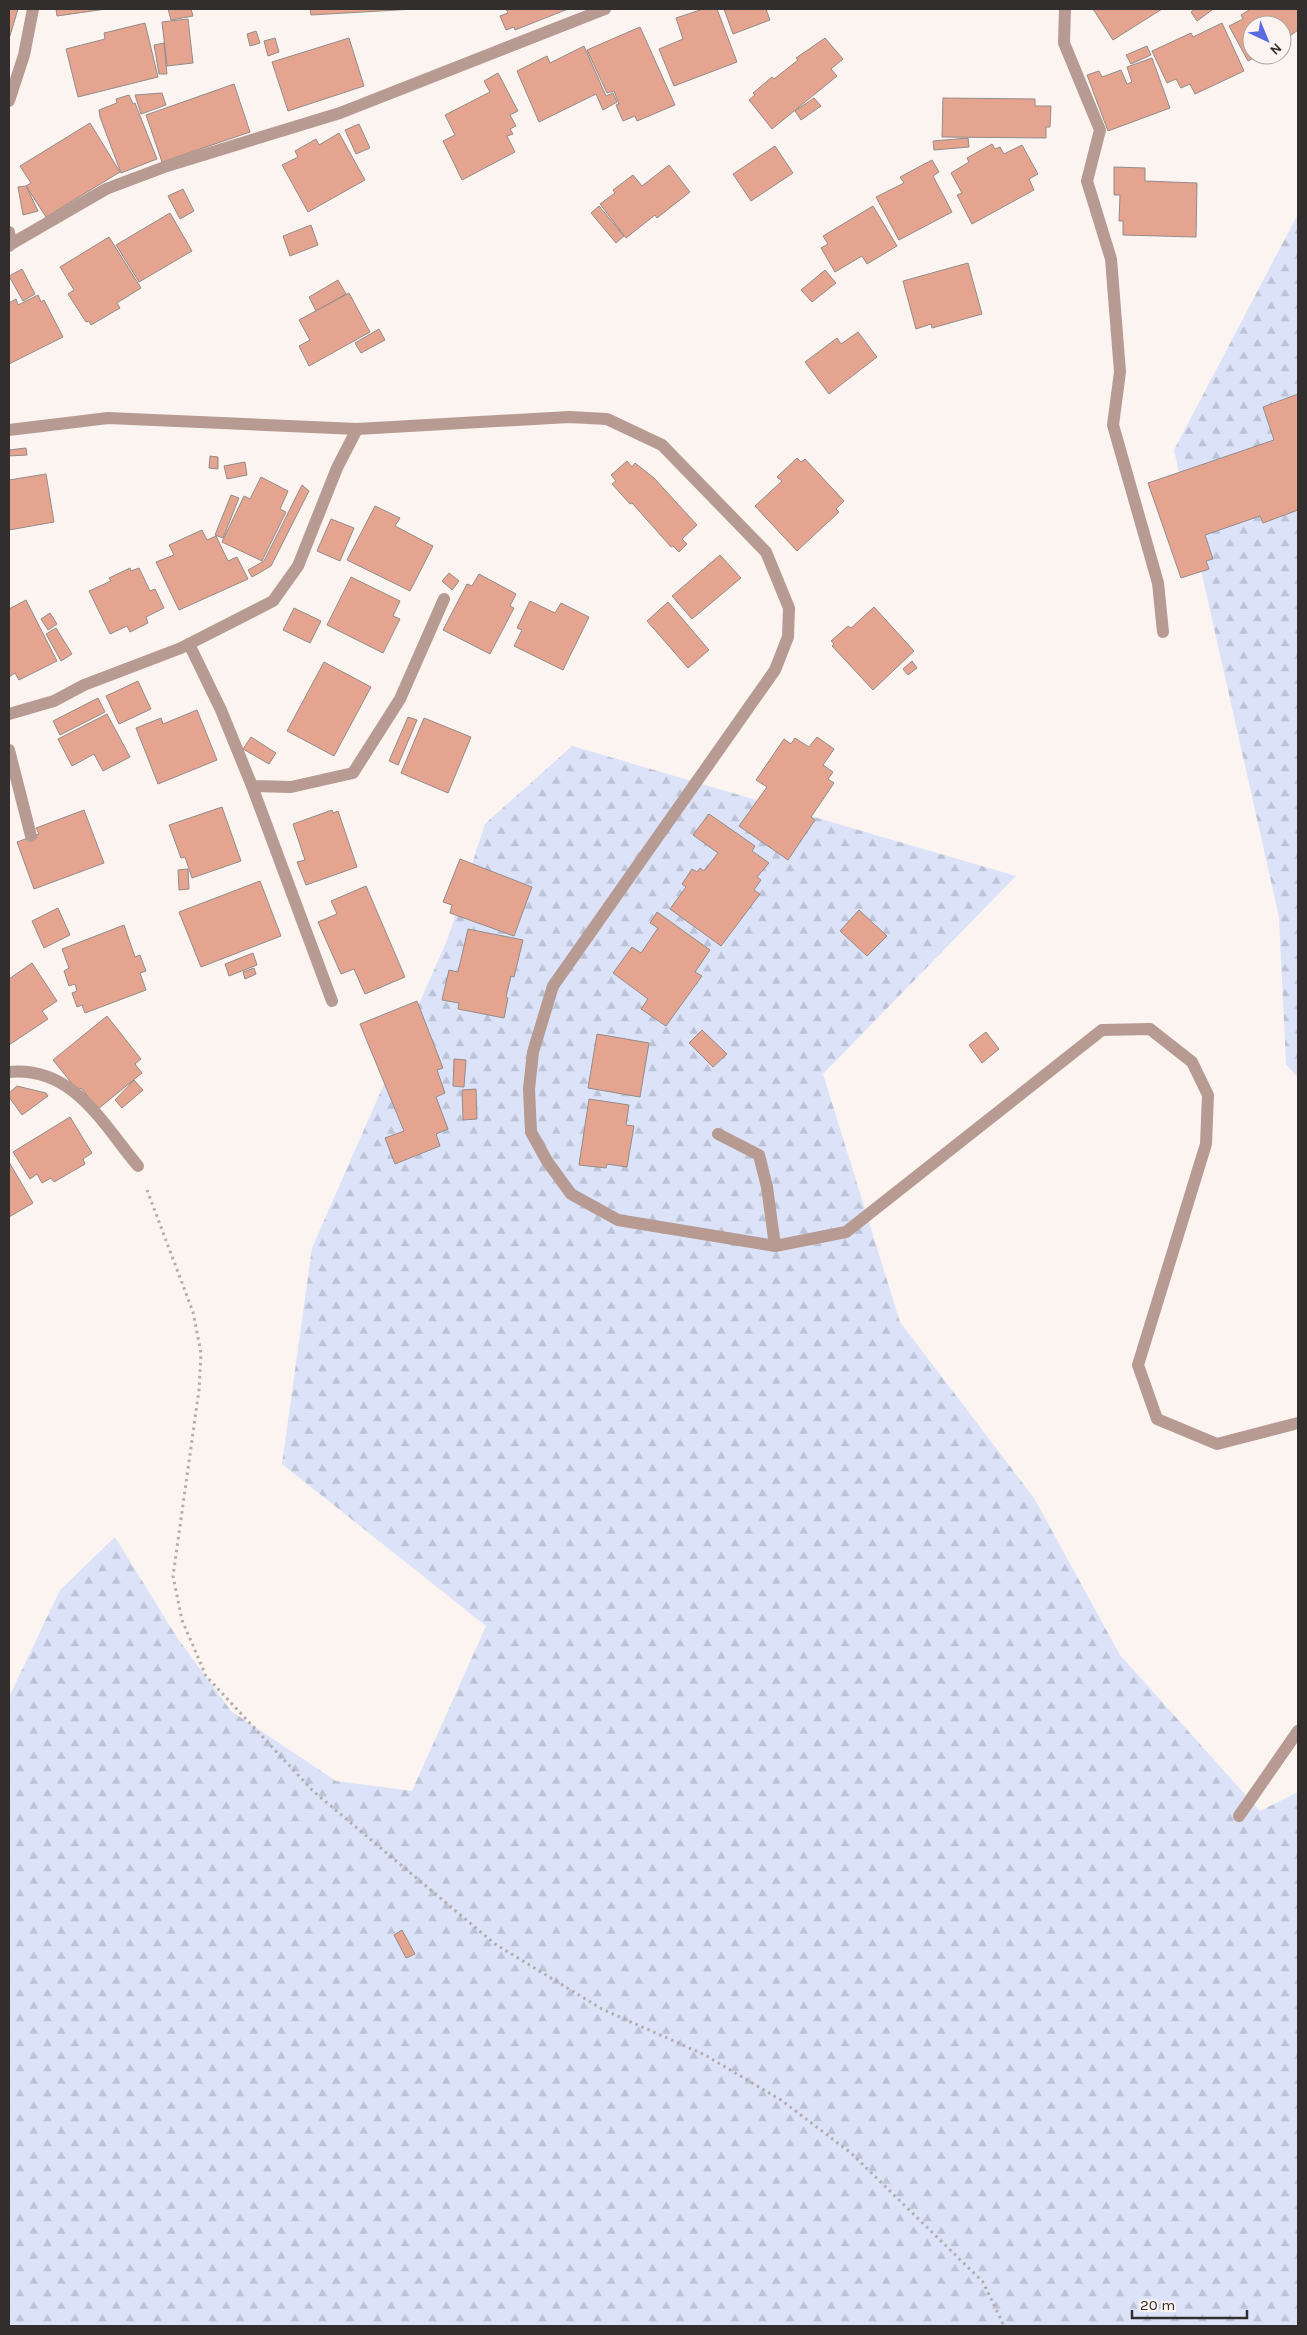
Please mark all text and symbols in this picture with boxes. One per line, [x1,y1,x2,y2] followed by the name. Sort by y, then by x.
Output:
[1242,15,1292,65] north arrow
[1266,39,1285,59] text: N
[1132,2288,1247,2320] scale bar
[1140,2296,1175,2314] text: 20 m

